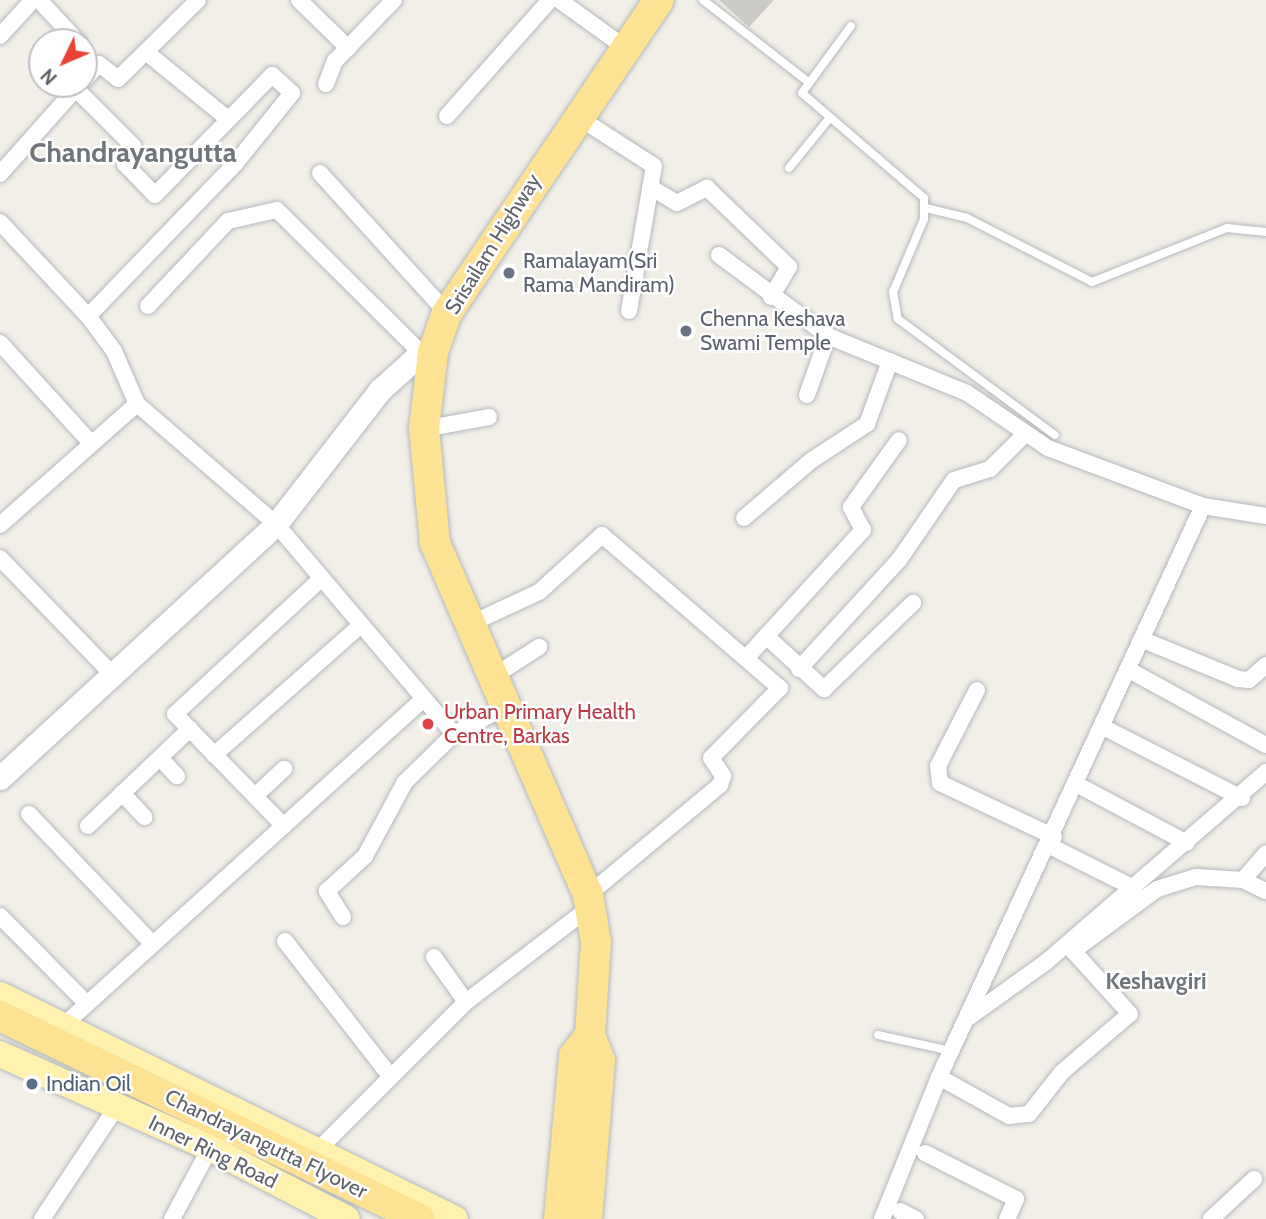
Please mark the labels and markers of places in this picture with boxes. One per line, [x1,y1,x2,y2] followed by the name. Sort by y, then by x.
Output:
[523,248,675,298] place label: Ramalayam(Sri Rama Mandiram)
[501,265,517,281] marker: Ramalayam(Sri Rama Mandiram)
[700,306,845,356] place label: Chenna Keshava Swami Temple
[678,323,694,339] marker: Chenna Keshava Swami Temple
[444,699,636,749] place label: Urban Primary Health Centre, Barkas
[418,714,438,734] marker: Urban Primary Health Centre, Barkas
[46,1071,131,1097] place label: Indian Oil
[24,1076,40,1092] marker: Indian Oil

